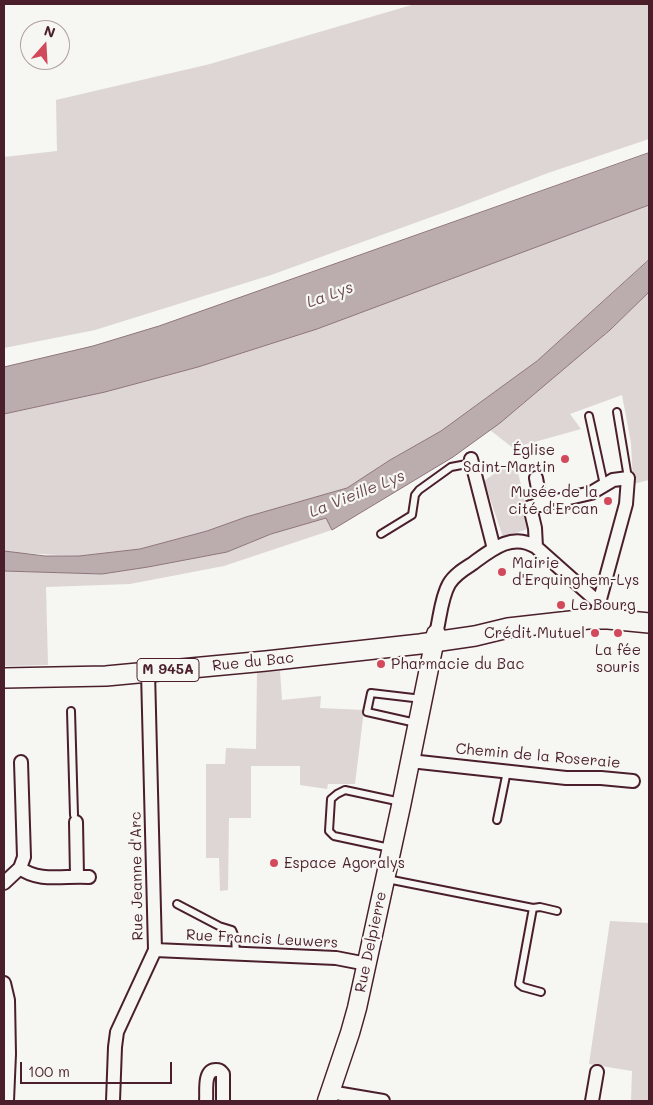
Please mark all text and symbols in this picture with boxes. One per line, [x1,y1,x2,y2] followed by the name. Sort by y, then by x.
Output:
[20,20,70,70] north arrow
[42,21,58,42] text: N
[304,278,356,312] water label: La Lys
[463,441,555,476] place label: Église Saint-Martin
[559,453,571,465] marker: Église Saint-Martin
[306,466,408,522] water label: La Vieille Lys
[508,483,598,518] place label: Musée de la cité d'Ercan
[602,495,614,507] marker: Musée de la cité d'Ercan
[512,554,639,589] place label: Mairie d'Erquinghem-Lys
[496,566,508,578] marker: Mairie d'Erquinghem-Lys
[571,596,636,614] place label: Le Bourg
[555,599,567,611] marker: Le Bourg
[484,624,585,642] place label: Crédit Mutuel
[589,627,601,639] marker: Crédit Mutuel
[612,627,624,639] marker: La fée souris
[595,641,641,676] place label: La fée souris
[211,649,295,675] street label: Rue du Bac
[391,655,524,673] place label: Pharmacie du Bac
[137,658,199,682] road number: M 945A
[375,658,387,670] marker: Pharmacie du Bac
[455,740,621,772] street label: Chemin de la Roseraie
[127,811,147,941] street label: Rue Jeanne d'Arc
[284,854,405,872] place label: Espace Agoralys
[268,857,280,869] marker: Espace Agoralys
[352,890,390,994] street label: Rue Delpierre
[186,926,338,952] street label: Rue Francis Leuwers
[22,1052,175,1084] scale bar
[28,1061,70,1081] text: 100 m

